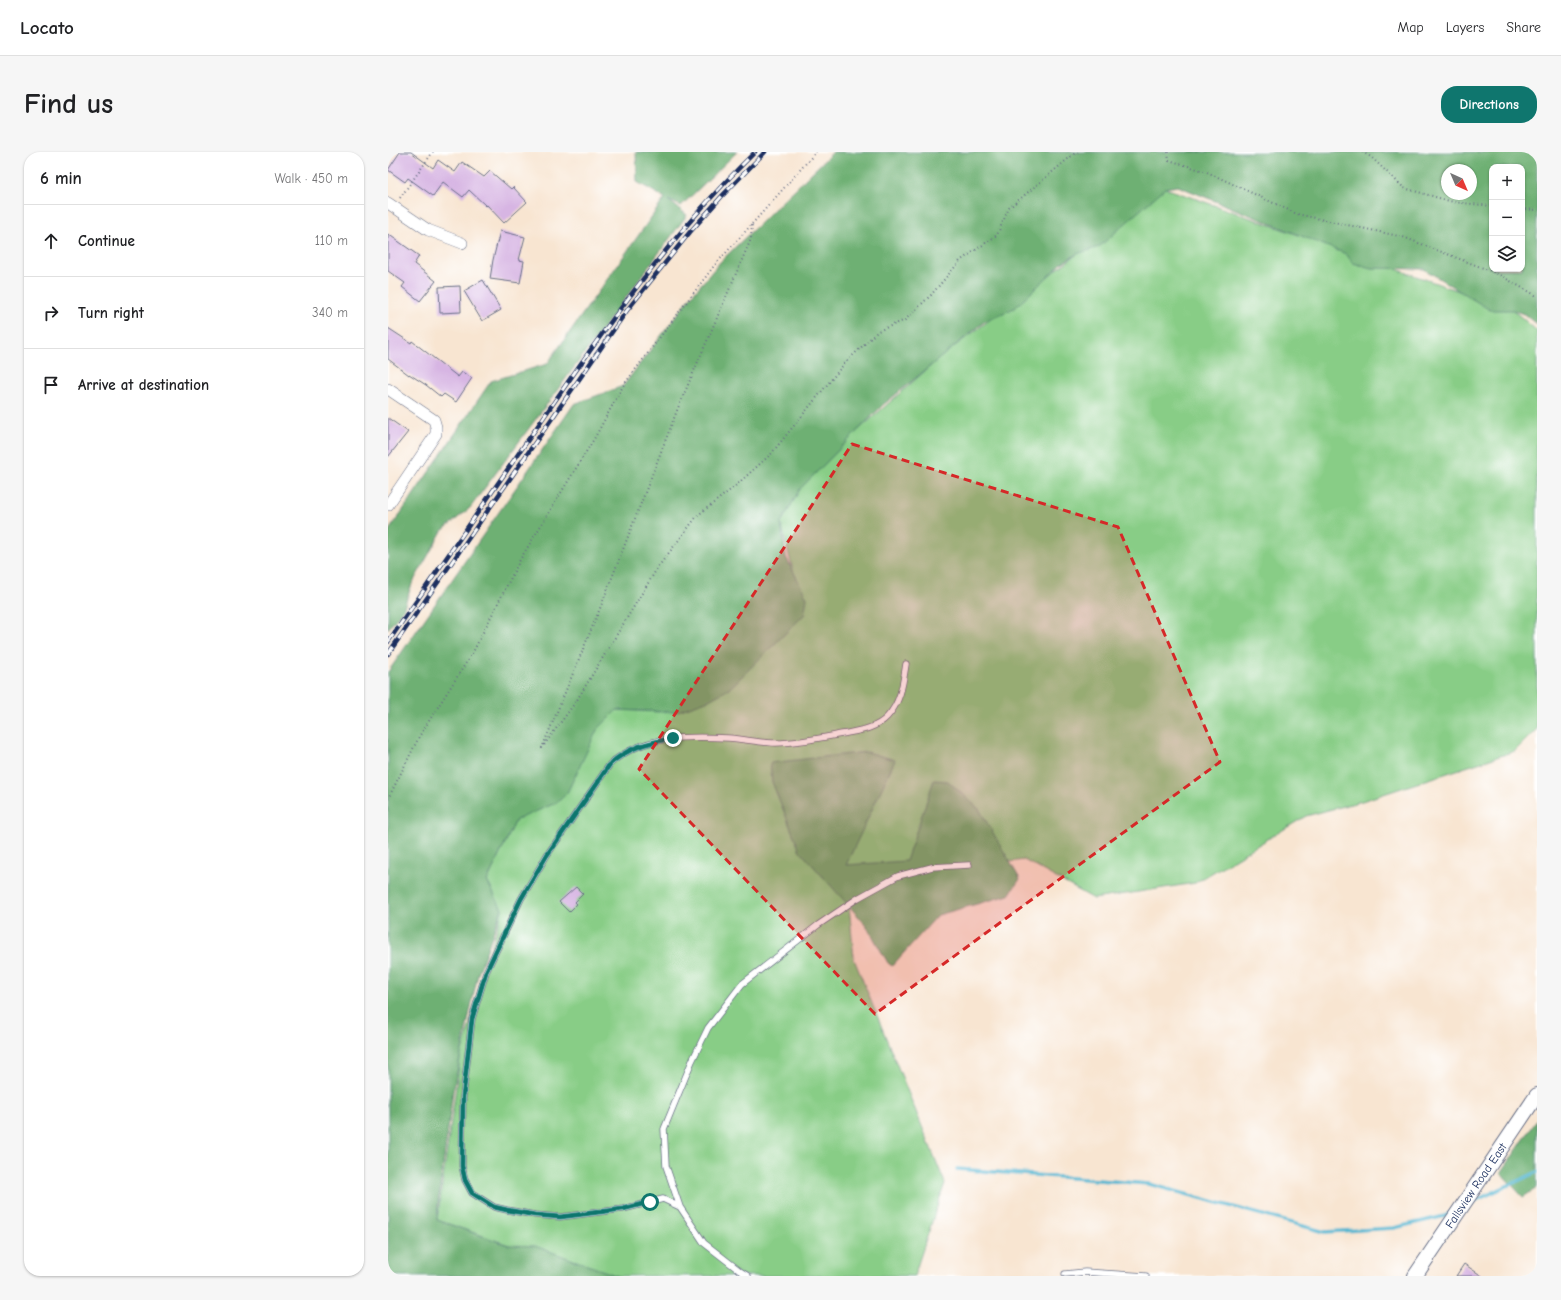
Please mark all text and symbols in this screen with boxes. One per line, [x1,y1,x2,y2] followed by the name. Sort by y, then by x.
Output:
[20,17,74,39] text: Locato
[1397,19,1424,36] text: Map
[1446,19,1484,36] text: Layers
[1506,19,1541,36] text: Share
[1441,86,1537,123] button: Directions
[24,88,113,120] text: Find us
[1441,164,1477,200] north arrow
[1489,164,1525,272] map controls
[1489,164,1525,200] button: +
[40,169,82,188] text: 6 min
[274,171,348,186] text: Walk · 450 m
[1489,200,1525,236] button: −
[40,230,62,252] icon: ahead
[78,232,135,250] text: Continue
[315,233,348,248] text: 110 m
[1489,236,1525,272] button: layers
[40,302,62,324] icon: right
[78,304,144,322] text: Turn right
[312,305,348,320] text: 340 m
[40,374,62,396] icon: arrive
[78,376,209,394] text: Arrive at destination
[664,729,682,747] route end
[1442,1140,1510,1231] street label: Fallsview Road East
[641,1193,659,1211] route start

